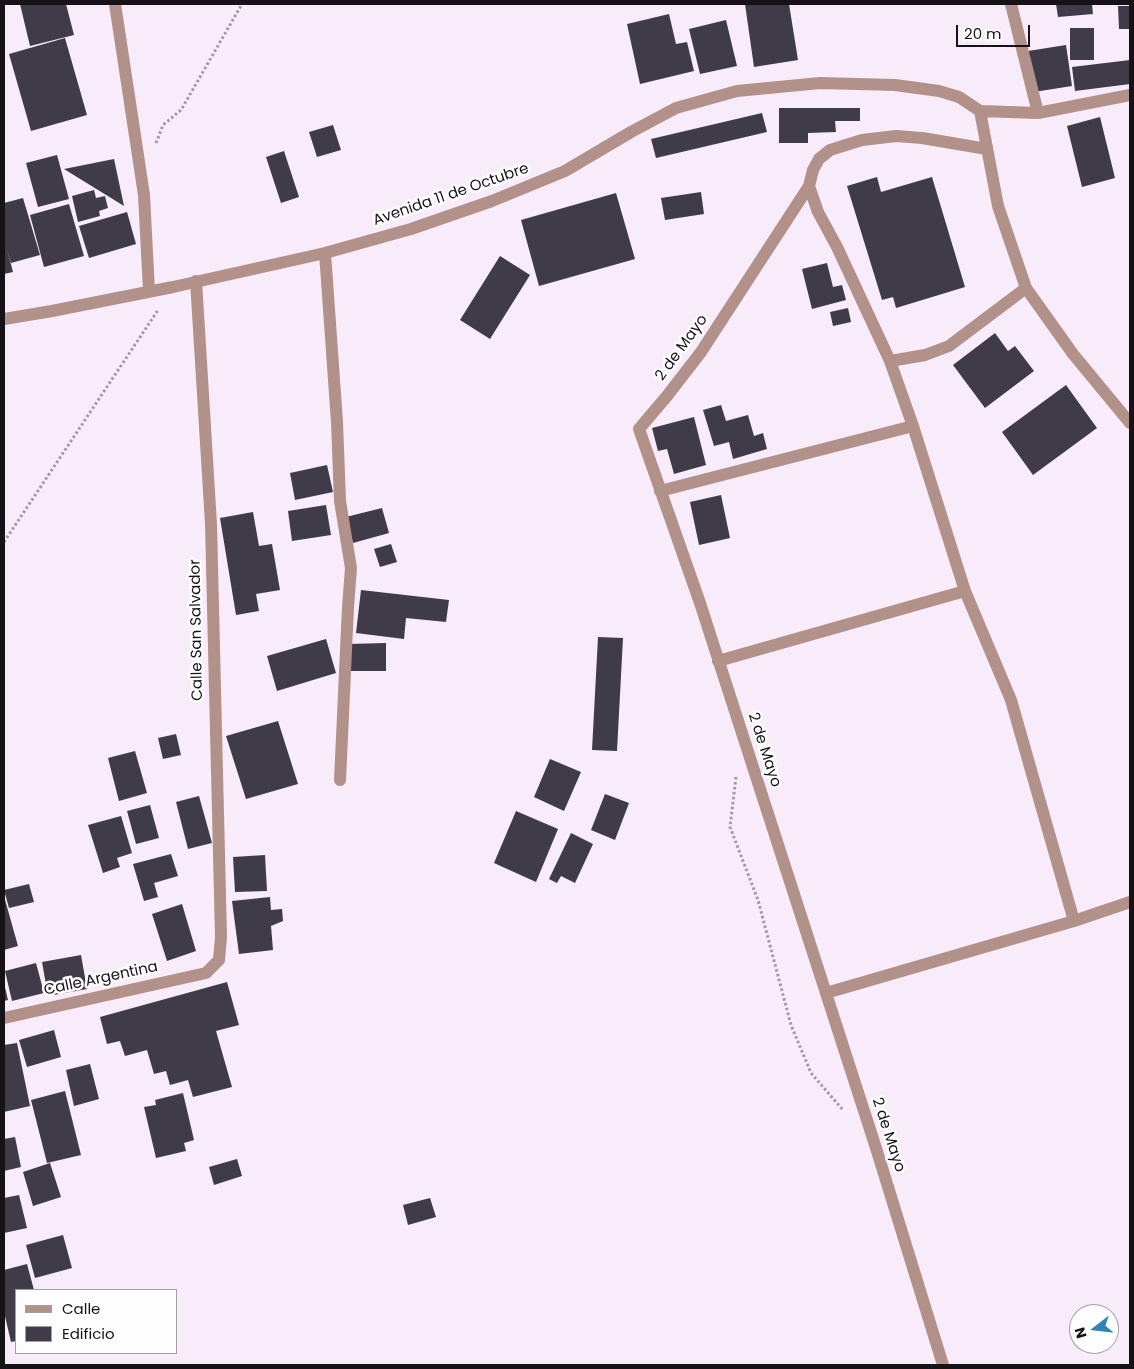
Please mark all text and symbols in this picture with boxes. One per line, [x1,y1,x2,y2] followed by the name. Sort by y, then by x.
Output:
[959,15,1033,47] scale bar
[964,23,1002,44] text: 20 m
[371,160,531,230] street label: Avenida 11 de Octubre
[652,311,712,385] street label: 2 de Mayo
[187,559,207,701] street label: Calle San Salvador
[744,711,784,789] street label: 2 de Mayo
[42,958,160,1000] street label: Calle Argentina
[868,1096,908,1174] street label: 2 de Mayo
[15,1289,178,1354] legend
[62,1298,100,1319] text: Calle
[1069,1304,1119,1354] north arrow
[62,1323,115,1344] text: Edificio
[1069,1325,1092,1341] text: N

